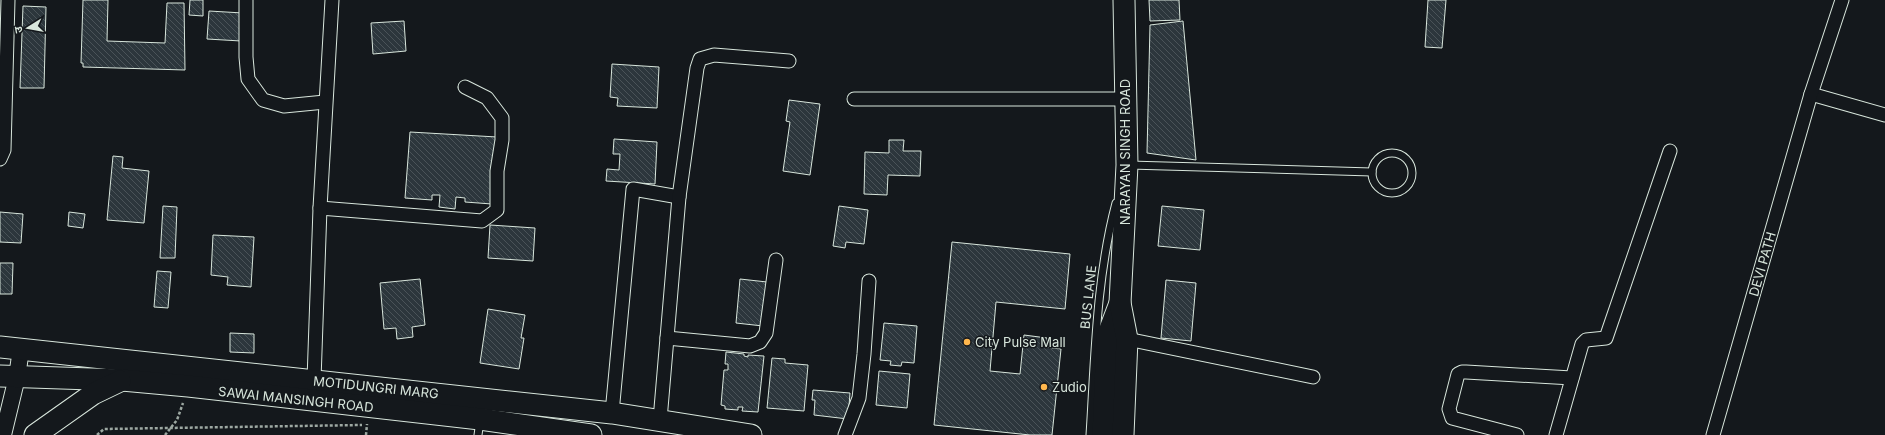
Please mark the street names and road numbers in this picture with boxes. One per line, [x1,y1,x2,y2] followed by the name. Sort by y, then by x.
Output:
[1117,79,1133,225] street label: NARAYAN SINGH ROAD
[1745,230,1779,298] street label: DEVI PATH
[1077,264,1099,330] street label: BUS LANE
[312,372,440,402] street label: MOTIDUNGRI MARG
[218,383,374,415] street label: SAWAI MANSINGH ROAD

